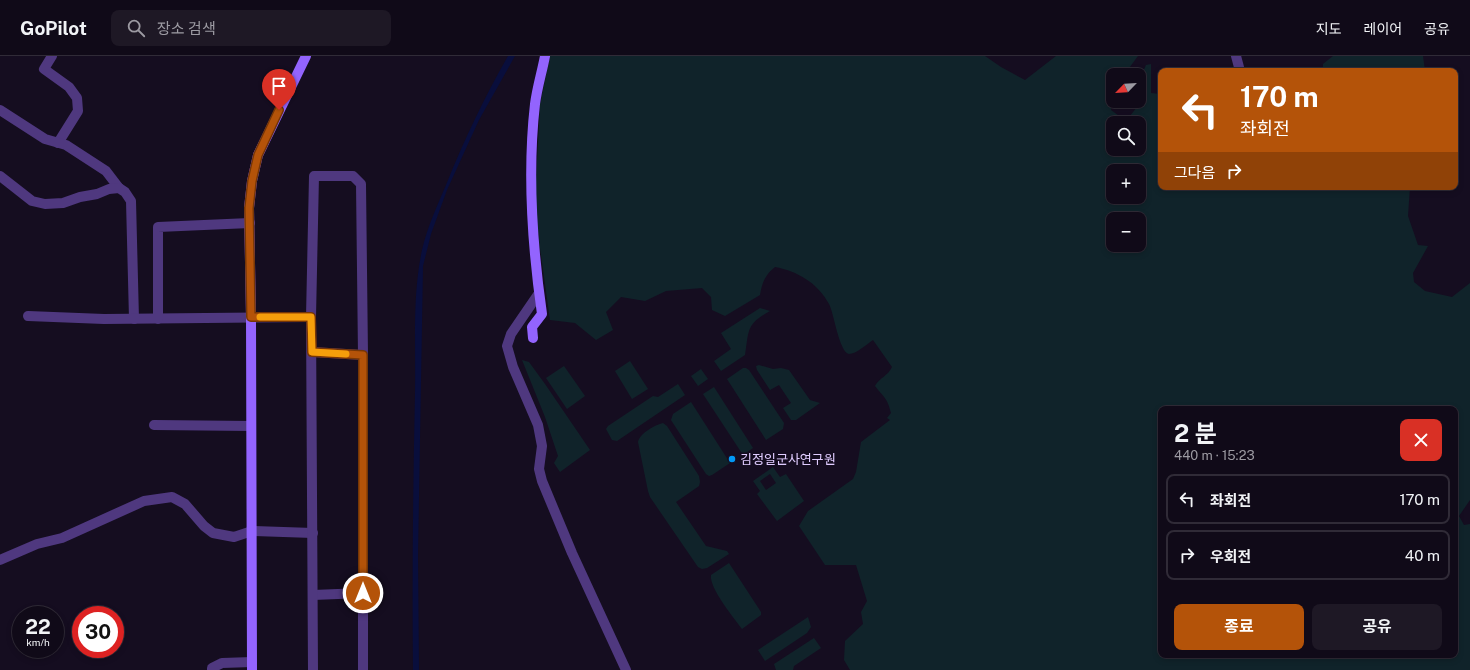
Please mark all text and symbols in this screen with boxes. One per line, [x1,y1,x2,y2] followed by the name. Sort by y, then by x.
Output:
[111,10,391,46] search box
[20,17,87,39] text: GoPilot
[125,17,147,39] icon: search
[157,20,216,37] text: 장소 검색
[1316,21,1342,37] text: 지도
[1364,21,1402,37] text: 레이어
[1424,21,1450,37] text: 공유
[1106,68,1146,108] north arrow
[1106,68,1146,252] map controls
[262,69,296,110] pin
[268,75,290,97] icon: arrive
[1240,80,1319,113] text: 170 m
[1174,84,1226,136] icon: left
[1106,116,1146,156] button: search
[1240,118,1290,139] text: 좌회전
[1223,160,1245,182] icon: right
[1106,164,1146,204] button: +
[1174,164,1215,181] text: 그다음
[1106,212,1146,252] button: −
[1174,419,1217,447] text: 2 분
[1400,419,1442,461] button: close
[1174,448,1255,463] text: 440 m · 15:23
[740,452,836,467] place label: 김정일군사연구원
[727,454,737,464] marker: 김정일군사연구원
[1176,488,1198,510] icon: left
[1399,491,1440,508] text: 170 m
[1210,492,1251,509] text: 좌회전
[1176,544,1198,566] icon: right
[1405,547,1440,564] text: 40 m
[1210,548,1251,565] text: 우회전
[342,572,384,614] position arrow
[1174,604,1304,650] button: 종료
[1312,604,1442,650] button: 공유
[72,606,124,658] speed limit sign: 30
[25,615,51,639] text: 22
[26,636,50,648] text: km/h

